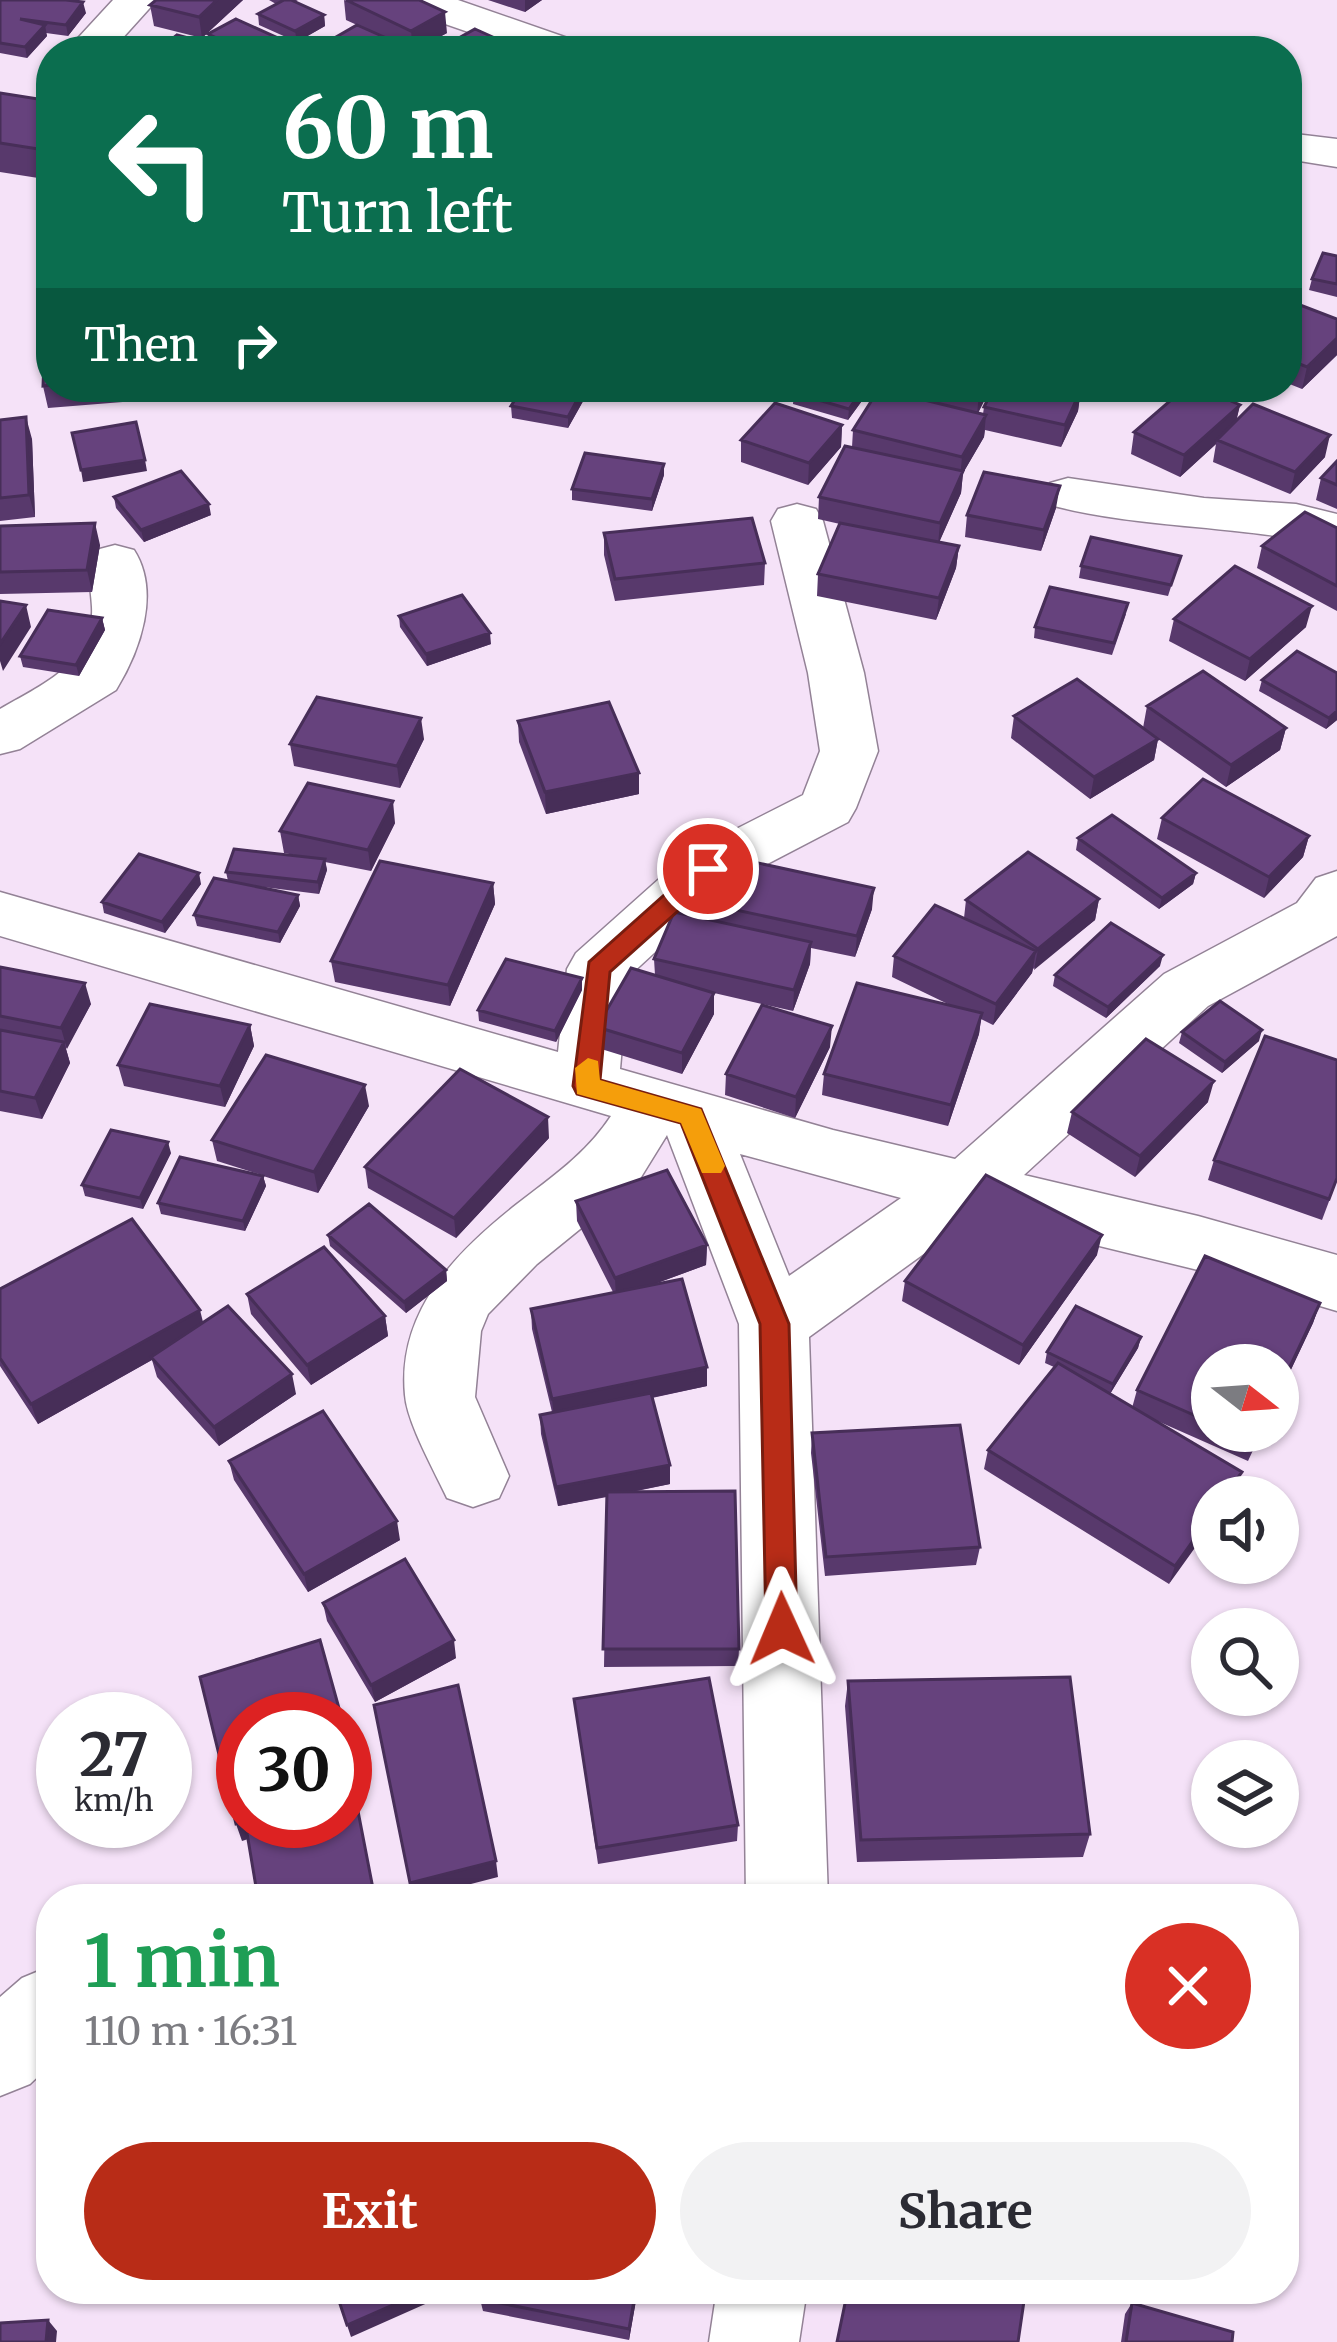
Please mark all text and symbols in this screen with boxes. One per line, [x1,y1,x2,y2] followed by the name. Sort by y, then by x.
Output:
[282,75,493,181] text: 60 m
[84,84,240,240] icon: left
[282,179,513,247] text: Turn left
[222,312,288,378] icon: right
[84,317,198,373] text: Then
[657,818,759,920] pin
[675,836,741,902] icon: arrive
[1191,1344,1299,1452] north arrow
[1191,1344,1299,1848] map controls
[1191,1476,1299,1584] button: sound
[719,1566,845,1692] position arrow
[1191,1608,1299,1716] button: search
[216,1692,372,1848] speed limit sign: 30
[79,1717,149,1792] text: 27
[1191,1740,1299,1848] button: layers
[74,1781,154,1819] text: km/h
[84,1916,280,2007] text: 1 min
[1125,1923,1251,2049] button: close
[84,2007,297,2056] text: 110 m · 16:31
[84,2142,656,2280] button: Exit
[680,2142,1251,2280] button: Share

